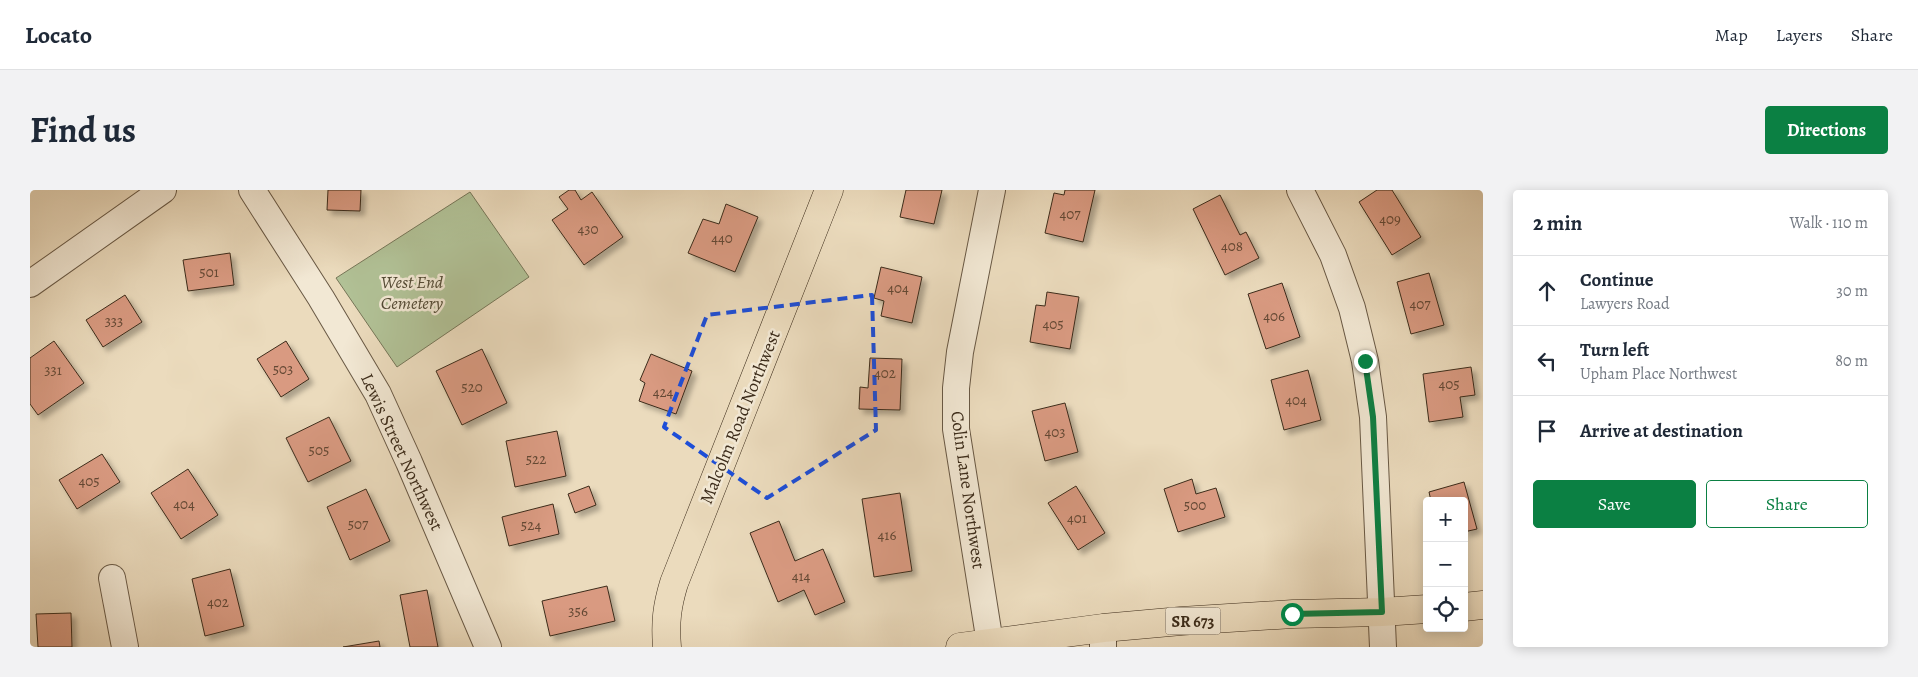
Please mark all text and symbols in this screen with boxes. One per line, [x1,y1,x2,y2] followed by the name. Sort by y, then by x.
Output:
[25,19,92,51] text: Locato
[1715,23,1748,47] text: Map
[1776,23,1823,47] text: Layers
[1851,23,1893,47] text: Share
[30,106,136,154] text: Find us
[1765,106,1888,154] button: Directions
[1059,204,1081,224] house number: 407
[1379,209,1401,229] house number: 409
[1533,209,1582,237] text: 2 min
[1790,212,1868,234] text: Walk · 110 m
[577,219,599,239] house number: 430
[711,228,733,248] house number: 440
[1221,236,1243,256] house number: 408
[199,262,219,282] house number: 501
[1580,267,1654,293] text: Continue
[381,270,444,315] park label: West End Cemetery
[1533,277,1561,305] icon: ahead
[887,278,909,298] house number: 404
[1836,280,1868,302] text: 30 m
[1580,293,1670,315] text: Lawyers Road
[1409,294,1431,314] house number: 407
[1263,306,1285,326] house number: 406
[105,311,123,331] house number: 333
[1042,314,1064,334] house number: 405
[694,326,786,507] street label: Malcolm Road Northwest
[1580,337,1649,363] text: Turn left
[1533,347,1561,375] icon: left
[1354,350,1377,373] route end
[1835,350,1868,372] text: 80 m
[273,359,293,379] house number: 503
[44,360,62,380] house number: 331
[874,363,896,383] house number: 402
[1580,363,1737,385] text: Upham Place Northwest
[355,369,449,535] street label: Lewis Street Northwest
[1438,374,1460,394] house number: 405
[461,377,483,397] house number: 520
[653,382,674,402] house number: 424
[1285,390,1307,410] house number: 404
[945,410,991,570] street label: Colin Lane Northwest
[1533,417,1561,445] icon: arrive
[1580,418,1743,444] text: Arrive at destination
[1044,422,1066,442] house number: 403
[309,440,329,460] house number: 505
[526,449,546,469] house number: 522
[78,471,100,491] house number: 405
[1533,480,1696,528] button: Save
[1706,480,1868,528] button: Share
[173,494,195,514] house number: 404
[1184,495,1206,515] house number: 500
[1423,497,1468,632] map controls
[1423,497,1468,542] button: +
[1067,508,1087,528] house number: 401
[348,514,369,534] house number: 507
[521,515,541,535] house number: 524
[878,525,896,545] house number: 416
[1423,542,1468,587] button: −
[792,566,811,586] house number: 414
[1423,587,1468,632] button: locate
[207,592,229,612] house number: 402
[568,601,588,621] house number: 356
[1281,603,1304,626] route start
[1166,608,1220,634] road number: SR 673

